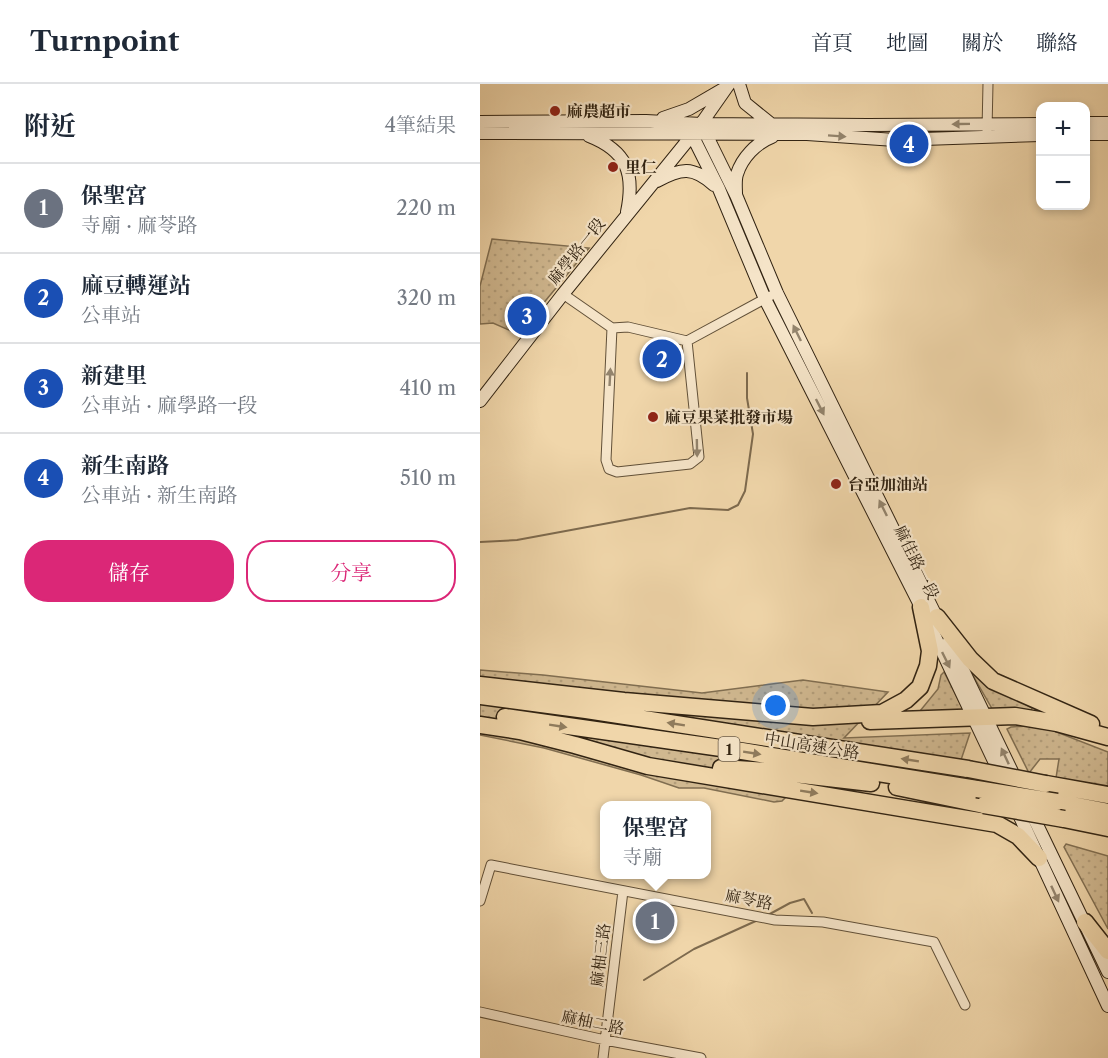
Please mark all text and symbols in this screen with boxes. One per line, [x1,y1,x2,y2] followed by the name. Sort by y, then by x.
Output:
[30,24,179,58] text: Turnpoint
[811,30,853,55] text: 首頁
[886,30,928,55] text: 地圖
[961,30,1003,55] text: 關於
[1036,30,1078,55] text: 聯絡
[567,101,631,121] place label: 麻農超市
[1036,102,1090,210] map controls
[1036,102,1090,156] button: +
[548,104,562,118] marker: 麻農超市
[24,110,76,142] text: 附近
[384,113,456,137] text: 4筆結果
[952,120,971,129] one-way arrow
[890,122,928,166] pin: 4
[828,132,847,141] one-way arrow
[1036,156,1090,210] button: −
[625,157,657,177] place label: 里仁
[606,160,620,174] marker: 里仁
[81,182,147,209] text: 保聖宮
[39,196,48,220] text: 1
[396,196,456,220] text: 220 m
[81,213,197,237] text: 寺廟 · 麻苓路
[543,214,609,288] street label: 麻學路一段
[81,272,191,299] text: 麻豆轉運站
[38,286,49,310] text: 2
[397,286,456,310] text: 320 m
[508,294,546,338] pin: 3
[81,303,141,327] text: 公車站
[792,325,802,342] one-way arrow
[642,336,681,382] pin: 2
[81,362,147,389] text: 新建里
[605,368,614,387] one-way arrow
[38,376,49,400] text: 3
[399,376,456,400] text: 410 m
[81,393,257,417] text: 公車站 · 麻學路一段
[815,399,825,416] one-way arrow
[665,407,793,427] place label: 麻豆果菜批發市場
[646,410,660,424] marker: 麻豆果菜批發市場
[693,439,702,458] one-way arrow
[81,452,169,479] text: 新生南路
[38,466,49,490] text: 4
[400,466,456,490] text: 510 m
[848,474,928,494] place label: 台亞加油站
[829,477,843,491] marker: 台亞加油站
[81,483,237,507] text: 公車站 · 新生南路
[879,500,888,517] one-way arrow
[890,522,944,602] street label: 麻佳路一段
[24,540,234,602] button: 儲存
[246,540,456,602] button: 分享
[941,651,951,668] one-way arrow
[761,691,790,720] your location
[666,720,685,729] one-way arrow
[549,722,568,731] one-way arrow
[763,728,861,762] street label: 中山高速公路
[718,737,740,761] road number: 1
[1000,747,1009,764] one-way arrow
[742,748,761,757] one-way arrow
[901,755,920,764] one-way arrow
[800,788,819,797] one-way arrow
[600,801,711,879] popup
[622,814,689,841] text: 保聖宮
[622,845,662,869] text: 寺廟
[724,885,774,913] street label: 麻苓路
[1051,885,1060,902] one-way arrow
[636,898,675,944] pin: 1
[586,922,614,988] street label: 麻柚三路
[560,1006,626,1038] street label: 麻柚二路

